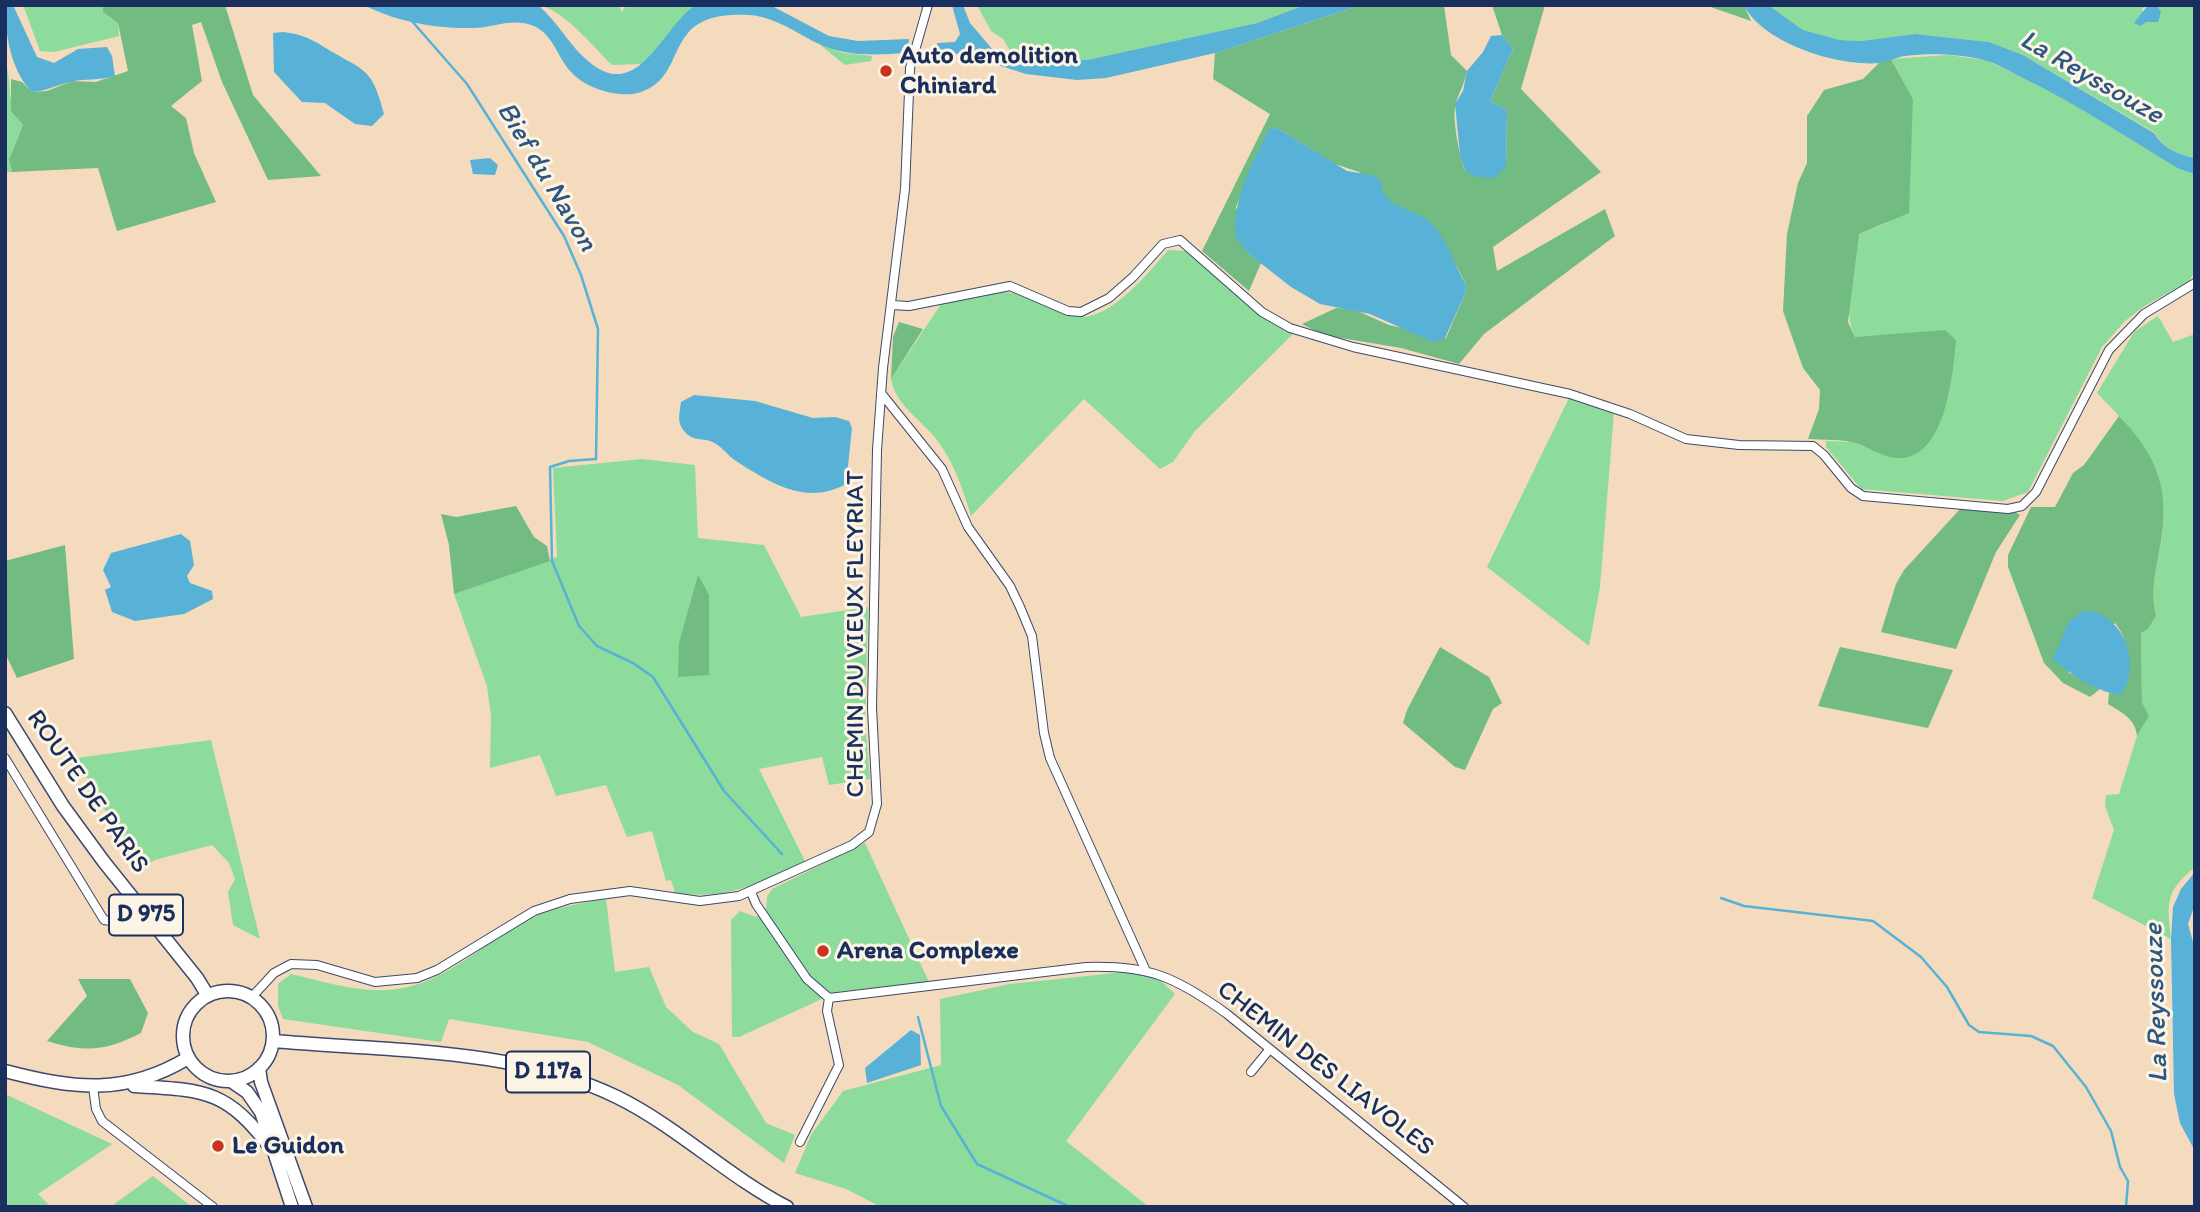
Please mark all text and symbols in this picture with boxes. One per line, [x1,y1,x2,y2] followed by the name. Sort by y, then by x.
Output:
[2014,24,2168,132] water label: La Reyssouze
[900,40,1078,102] place label: Auto demolition Chiniard
[878,63,894,79] marker: Auto demolition Chiniard
[488,96,604,258] water label: Bief du Navon
[840,470,872,798] street label: CHEMIN DU VIEUX FLEYRIAT
[19,704,155,880] street label: ROUTE DE PARIS
[109,894,183,936] road number: D 975
[2137,923,2177,1083] water label: La Reyssouze
[837,935,1019,967] place label: Arena Complexe
[815,943,831,959] marker: Arena Complexe
[1210,974,1440,1164] street label: CHEMIN DES LIAVOLES
[506,1052,590,1092] road number: D 117a
[232,1130,344,1162] place label: Le Guidon
[210,1138,226,1154] marker: Le Guidon

